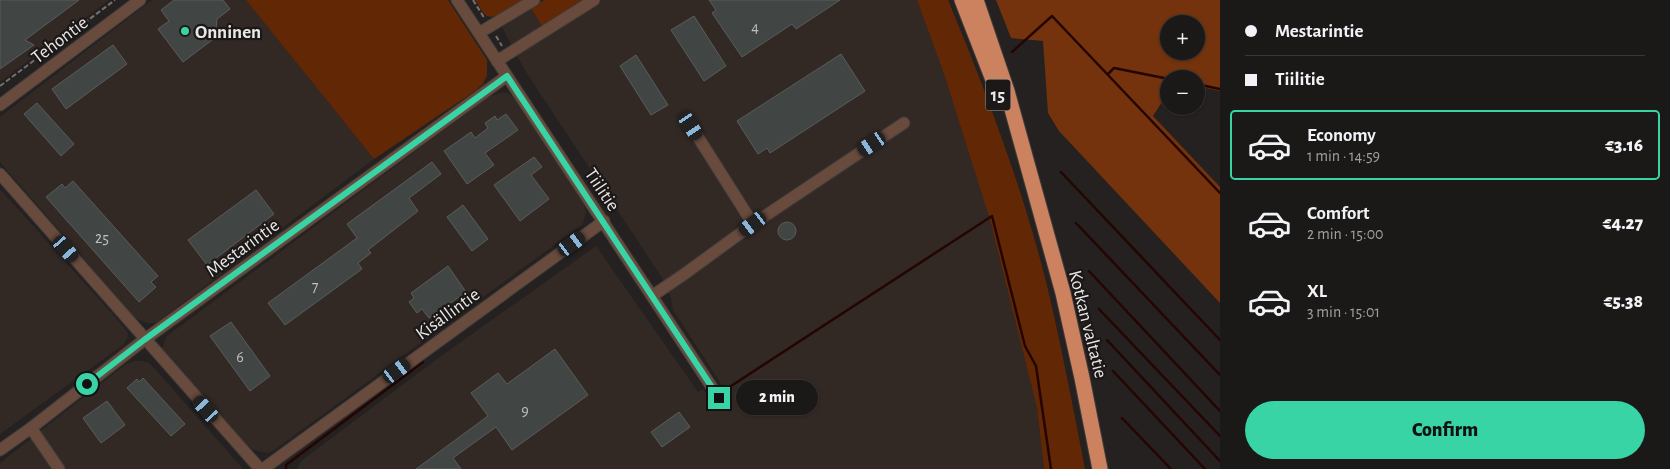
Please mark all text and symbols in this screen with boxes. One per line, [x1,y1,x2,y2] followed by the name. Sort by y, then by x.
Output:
[28,13,92,67] street label: Tehontie
[1160,15,1205,115] map controls
[1160,15,1205,60] button: +
[751,19,759,35] house number: 4
[1275,22,1364,41] text: Mestarintie
[195,23,261,42] place label: Onninen
[179,25,191,37] marker: Onninen
[1160,70,1205,115] button: −
[1275,70,1325,89] text: Tiilitie
[986,80,1010,110] road number: 15
[676,109,705,143] car
[1247,123,1292,168] icon: car
[1307,126,1376,145] text: Economy
[855,129,888,159] car
[1605,136,1643,155] text: €3.16
[1307,148,1380,164] text: 1 min · 14:59
[581,165,623,215] street label: Tiilitie
[1247,201,1292,246] icon: car
[1307,204,1369,223] text: Comfort
[736,209,769,239] car
[1603,214,1643,233] text: €4.27
[203,216,283,281] street label: Mestarintie
[1307,226,1384,242] text: 2 min · 15:00
[555,229,588,259] car
[95,230,109,246] house number: 25
[50,233,81,265] car
[1065,268,1110,380] street label: Kotkan valtatie
[312,279,319,295] house number: 7
[1247,279,1292,324] icon: car
[1307,282,1327,301] text: XL
[412,285,483,344] street label: Kisällintie
[1604,292,1643,311] text: €5.38
[1307,304,1380,320] text: 3 min · 15:01
[236,349,244,365] house number: 6
[380,356,413,386] car
[76,373,98,395] route start
[736,380,819,416] callout: 2 min
[708,387,730,409] route end
[759,389,795,405] text: 2 min
[190,393,221,425] car
[1245,401,1645,459] button: Confirm
[521,403,529,419] house number: 9

